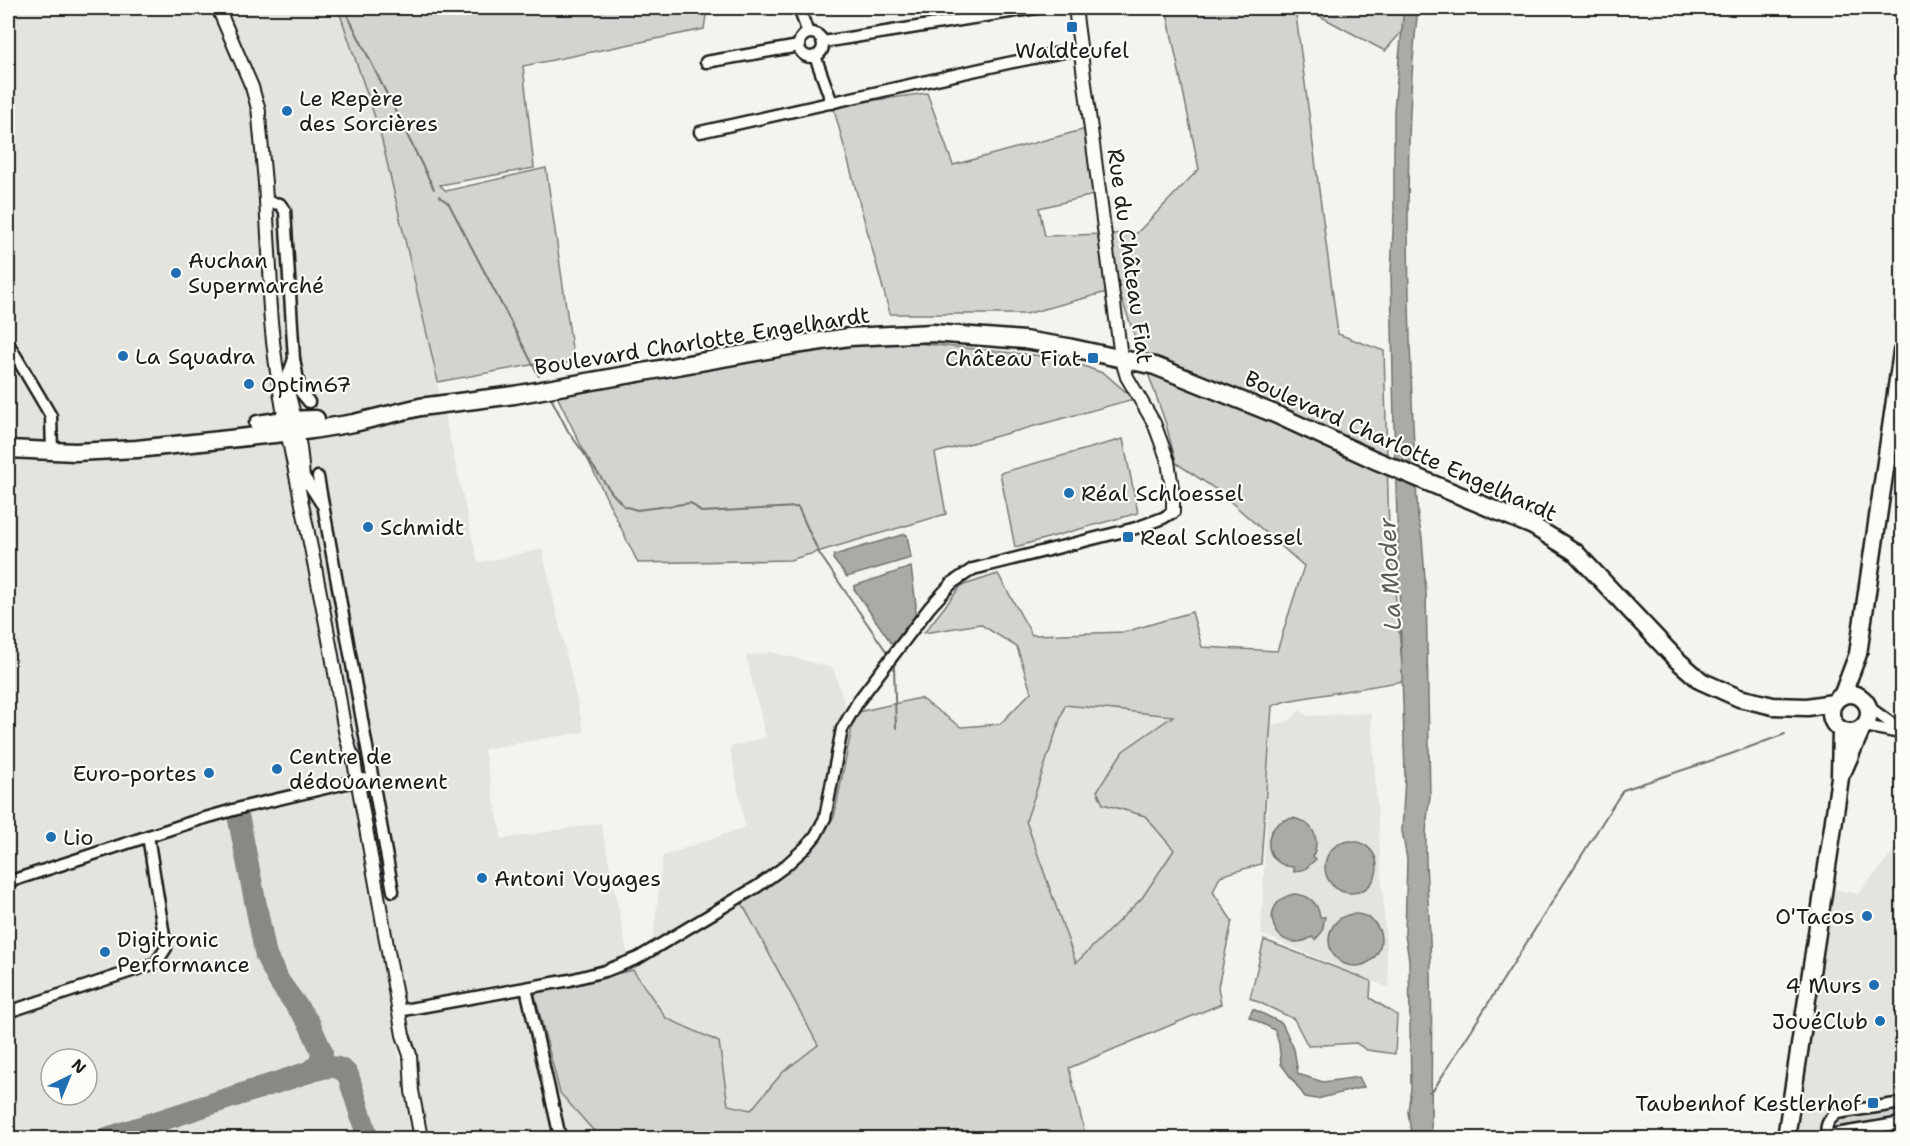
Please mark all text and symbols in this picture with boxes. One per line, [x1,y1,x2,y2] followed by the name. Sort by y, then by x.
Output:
[1065,20,1079,34] marker: Waldteufel
[1015,36,1129,65] place label: Waldteufel
[299,84,438,138] place label: Le Repère des Sorcières
[280,104,294,118] marker: Le Repère des Sorcières
[1101,147,1159,365] street label: Rue du Château Fiat
[188,246,325,300] place label: Auchan Supermarché
[169,266,183,280] marker: Auchan Supermarché
[532,300,872,382] street label: Boulevard Charlotte Engelhardt
[135,342,255,371] place label: La Squadra
[945,344,1081,373] place label: Château Fiat
[116,349,130,363] marker: La Squadra
[1086,351,1100,365] marker: Château Fiat
[1240,364,1562,528] street label: Boulevard Charlotte Engelhardt
[261,370,352,399] place label: Optim67
[242,377,256,391] marker: Optim67
[1081,479,1244,508] place label: Réal Schloessel
[1062,486,1076,500] marker: Réal Schloessel
[380,513,464,542] place label: Schmidt
[1371,516,1409,631] water label: La Moder
[361,520,375,534] marker: Schmidt
[1140,523,1303,552] place label: Real Schloessel
[1121,530,1135,544] marker: Real Schloessel
[289,742,448,796] place label: Centre de dédouanement
[73,759,197,788] place label: Euro-portes
[270,762,284,776] marker: Centre de dédouanement
[202,766,216,780] marker: Euro-portes
[63,823,94,852] place label: Lio
[44,830,58,844] marker: Lio
[494,864,661,893] place label: Antoni Voyages
[475,871,489,885] marker: Antoni Voyages
[1775,902,1855,931] place label: O'Tacos
[1860,909,1874,923] marker: O'Tacos
[117,925,250,979] place label: Digitronic Performance
[98,945,112,959] marker: Digitronic Performance
[1785,971,1862,1000] place label: 4 Murs
[1867,978,1881,992] marker: 4 Murs
[1772,1007,1868,1036] place label: JouéClub
[1873,1014,1887,1028] marker: JouéClub
[39,1047,99,1107] north arrow
[67,1054,91,1078] text: N
[1635,1089,1862,1118] place label: Taubenhof Kestlerhof
[1866,1096,1880,1110] marker: Taubenhof Kestlerhof

